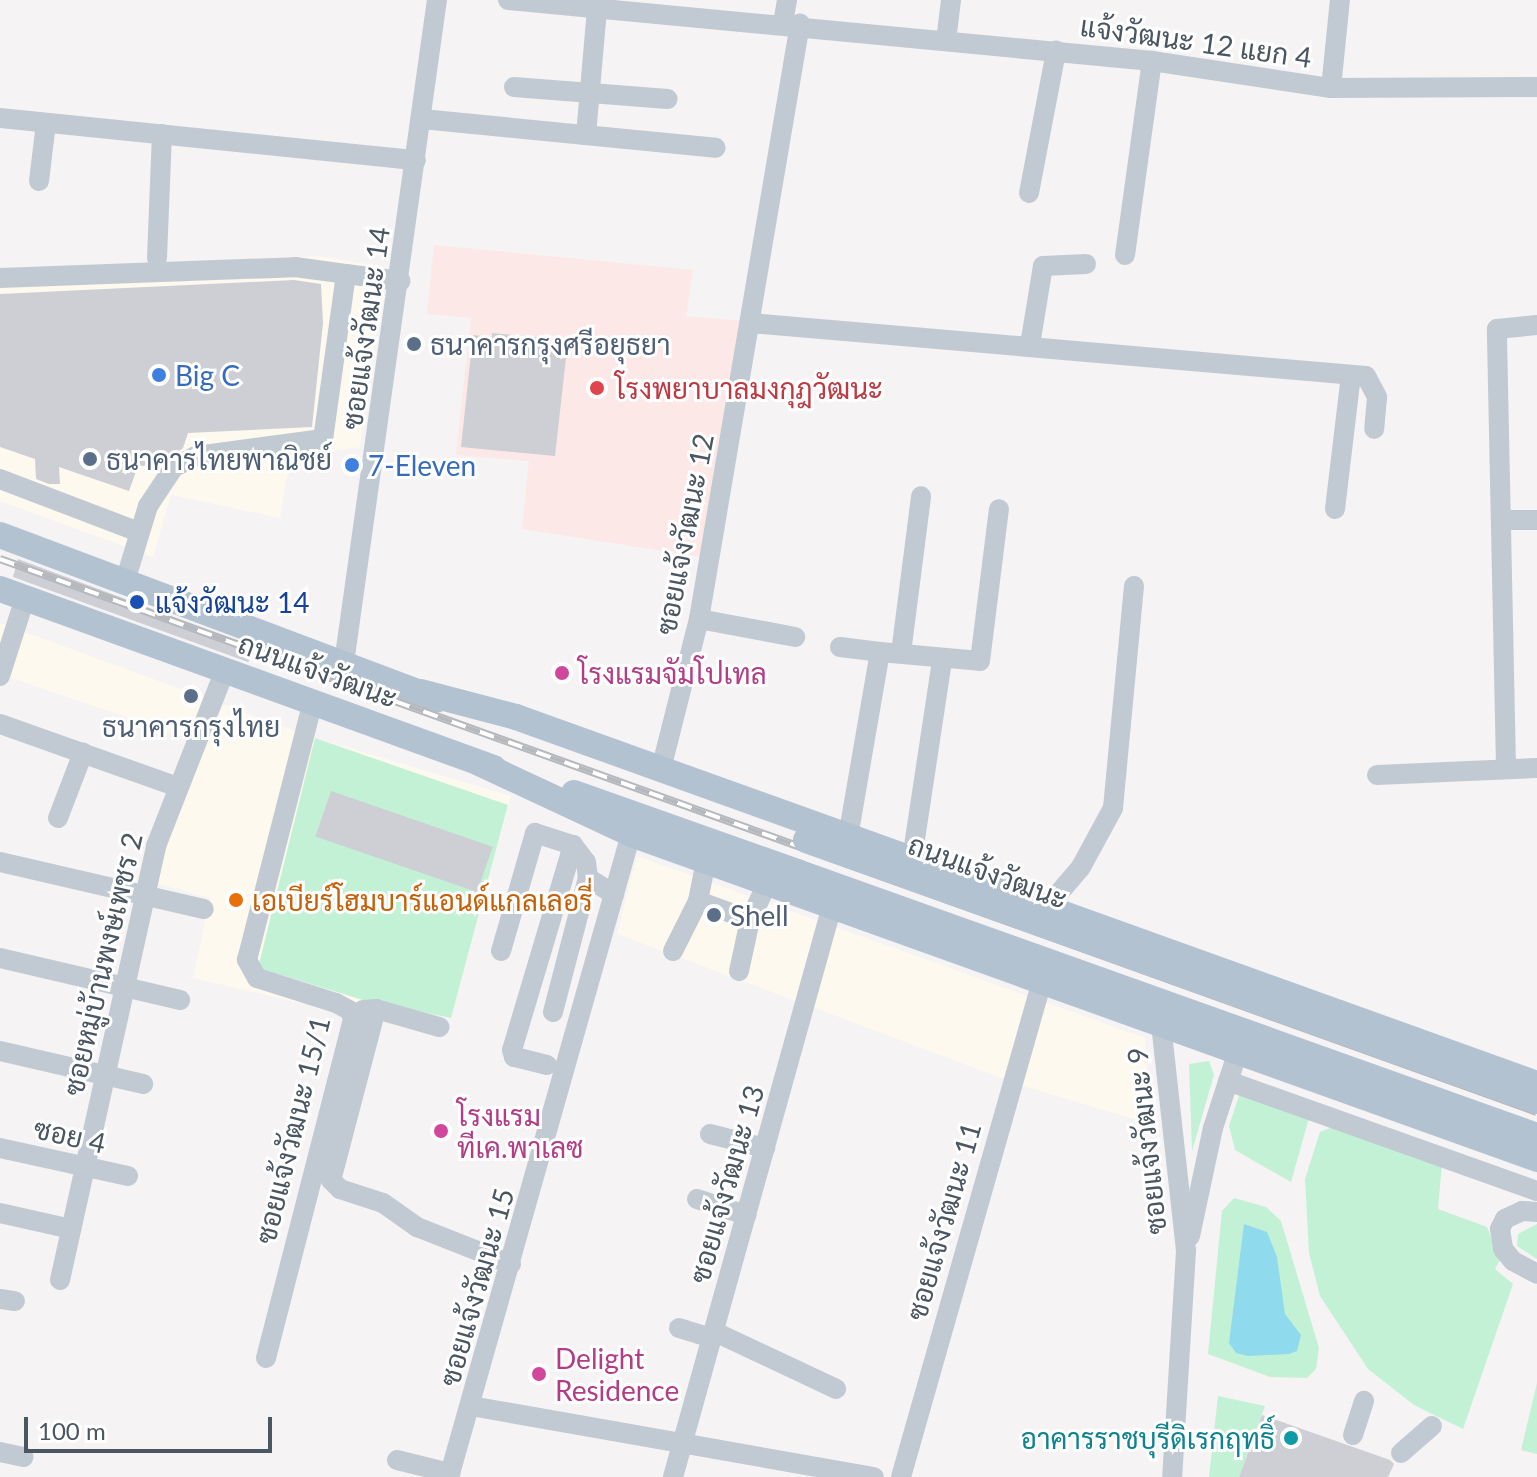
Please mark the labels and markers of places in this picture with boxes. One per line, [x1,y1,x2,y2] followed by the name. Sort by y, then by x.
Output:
[430,327,671,361] place label: ธนาคารกรุงศรีอยุธยา
[405,335,423,353] marker: ธนาคารกรุงศรีอยุธยา
[175,358,240,392] place label: Big C
[150,366,168,384] marker: Big C
[615,371,883,405] place label: โรงพยาบาลมงกุฎวัฒนะ
[586,377,608,399] marker: โรงพยาบาลมงกุฎวัฒนะ
[106,442,332,476] place label: ธนาคารไทยพาณิชย์
[368,448,476,482] place label: 7-Eleven
[81,450,99,468] marker: ธนาคารไทยพาณิชย์
[343,456,361,474] marker: 7-Eleven
[155,585,310,619] place label: แจ้งวัฒนะ 14
[126,591,148,613] marker: แจ้งวัฒนะ 14
[578,656,767,690] place label: โรงแรมจัมโปเทล
[553,664,571,682] marker: โรงแรมจัมโปเทล
[182,687,200,705] marker: ธนาคารกรุงไทย
[102,709,280,743] place label: ธนาคารกรุงไทย
[252,883,593,917] place label: เอเบียร์โฮมบาร์แอนด์แกลเลอรี่
[227,891,245,909] marker: เอเบียร์โฮมบาร์แอนด์แกลเลอรี่
[730,898,789,932] place label: Shell
[705,906,723,924] marker: Shell
[457,1098,583,1164] place label: โรงแรม ทีเค.พาเลซ
[432,1122,450,1140] marker: โรงแรม ทีเค.พาเลซ
[555,1341,679,1407] place label: Delight Residence
[530,1365,548,1383] marker: Delight Residence
[1020,1421,1275,1455] place label: อาคารราชบุรีดิเรกฤทธิ์
[1282,1429,1300,1447] marker: อาคารราชบุรีดิเรกฤทธิ์

